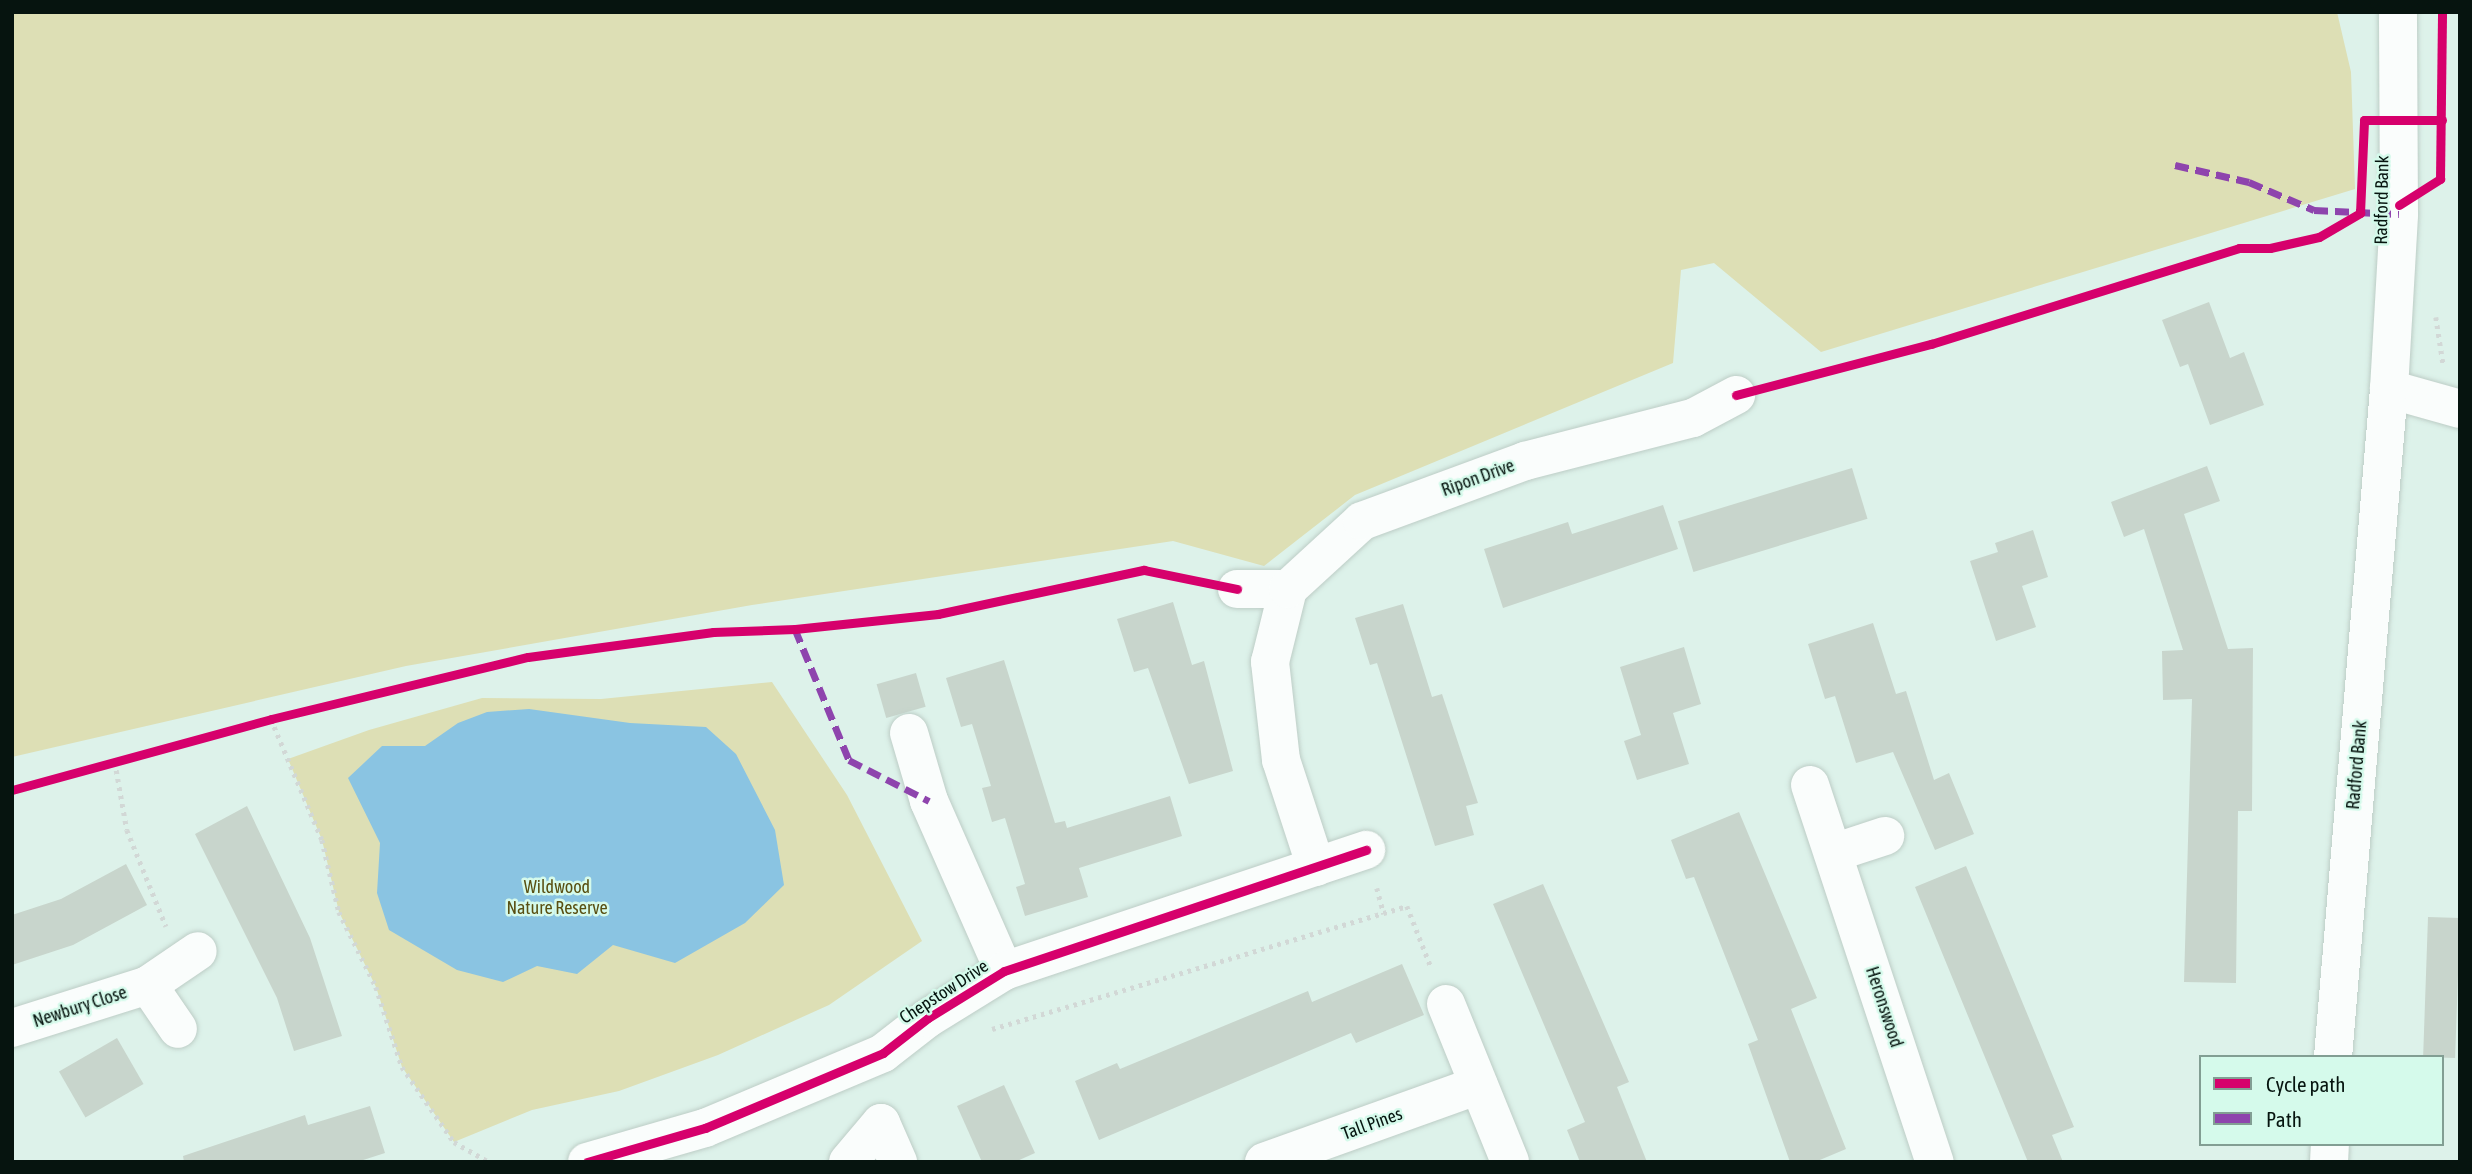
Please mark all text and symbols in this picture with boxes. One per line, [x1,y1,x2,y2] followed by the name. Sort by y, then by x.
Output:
[2370,155,2394,245] street label: Radford Bank
[1438,455,1518,501] street label: Ripon Drive
[2342,720,2372,810] street label: Radford Bank
[506,877,608,920] park label: Wildwood Nature Reserve
[896,955,992,1029] street label: Chepstow Drive
[1861,964,1907,1050] street label: Heronswood
[30,982,130,1032] street label: Newbury Close
[2199,1055,2444,1146] legend
[2266,1072,2345,1096] text: Cycle path
[1339,1103,1405,1145] street label: Tall Pines
[2266,1107,2302,1131] text: Path

